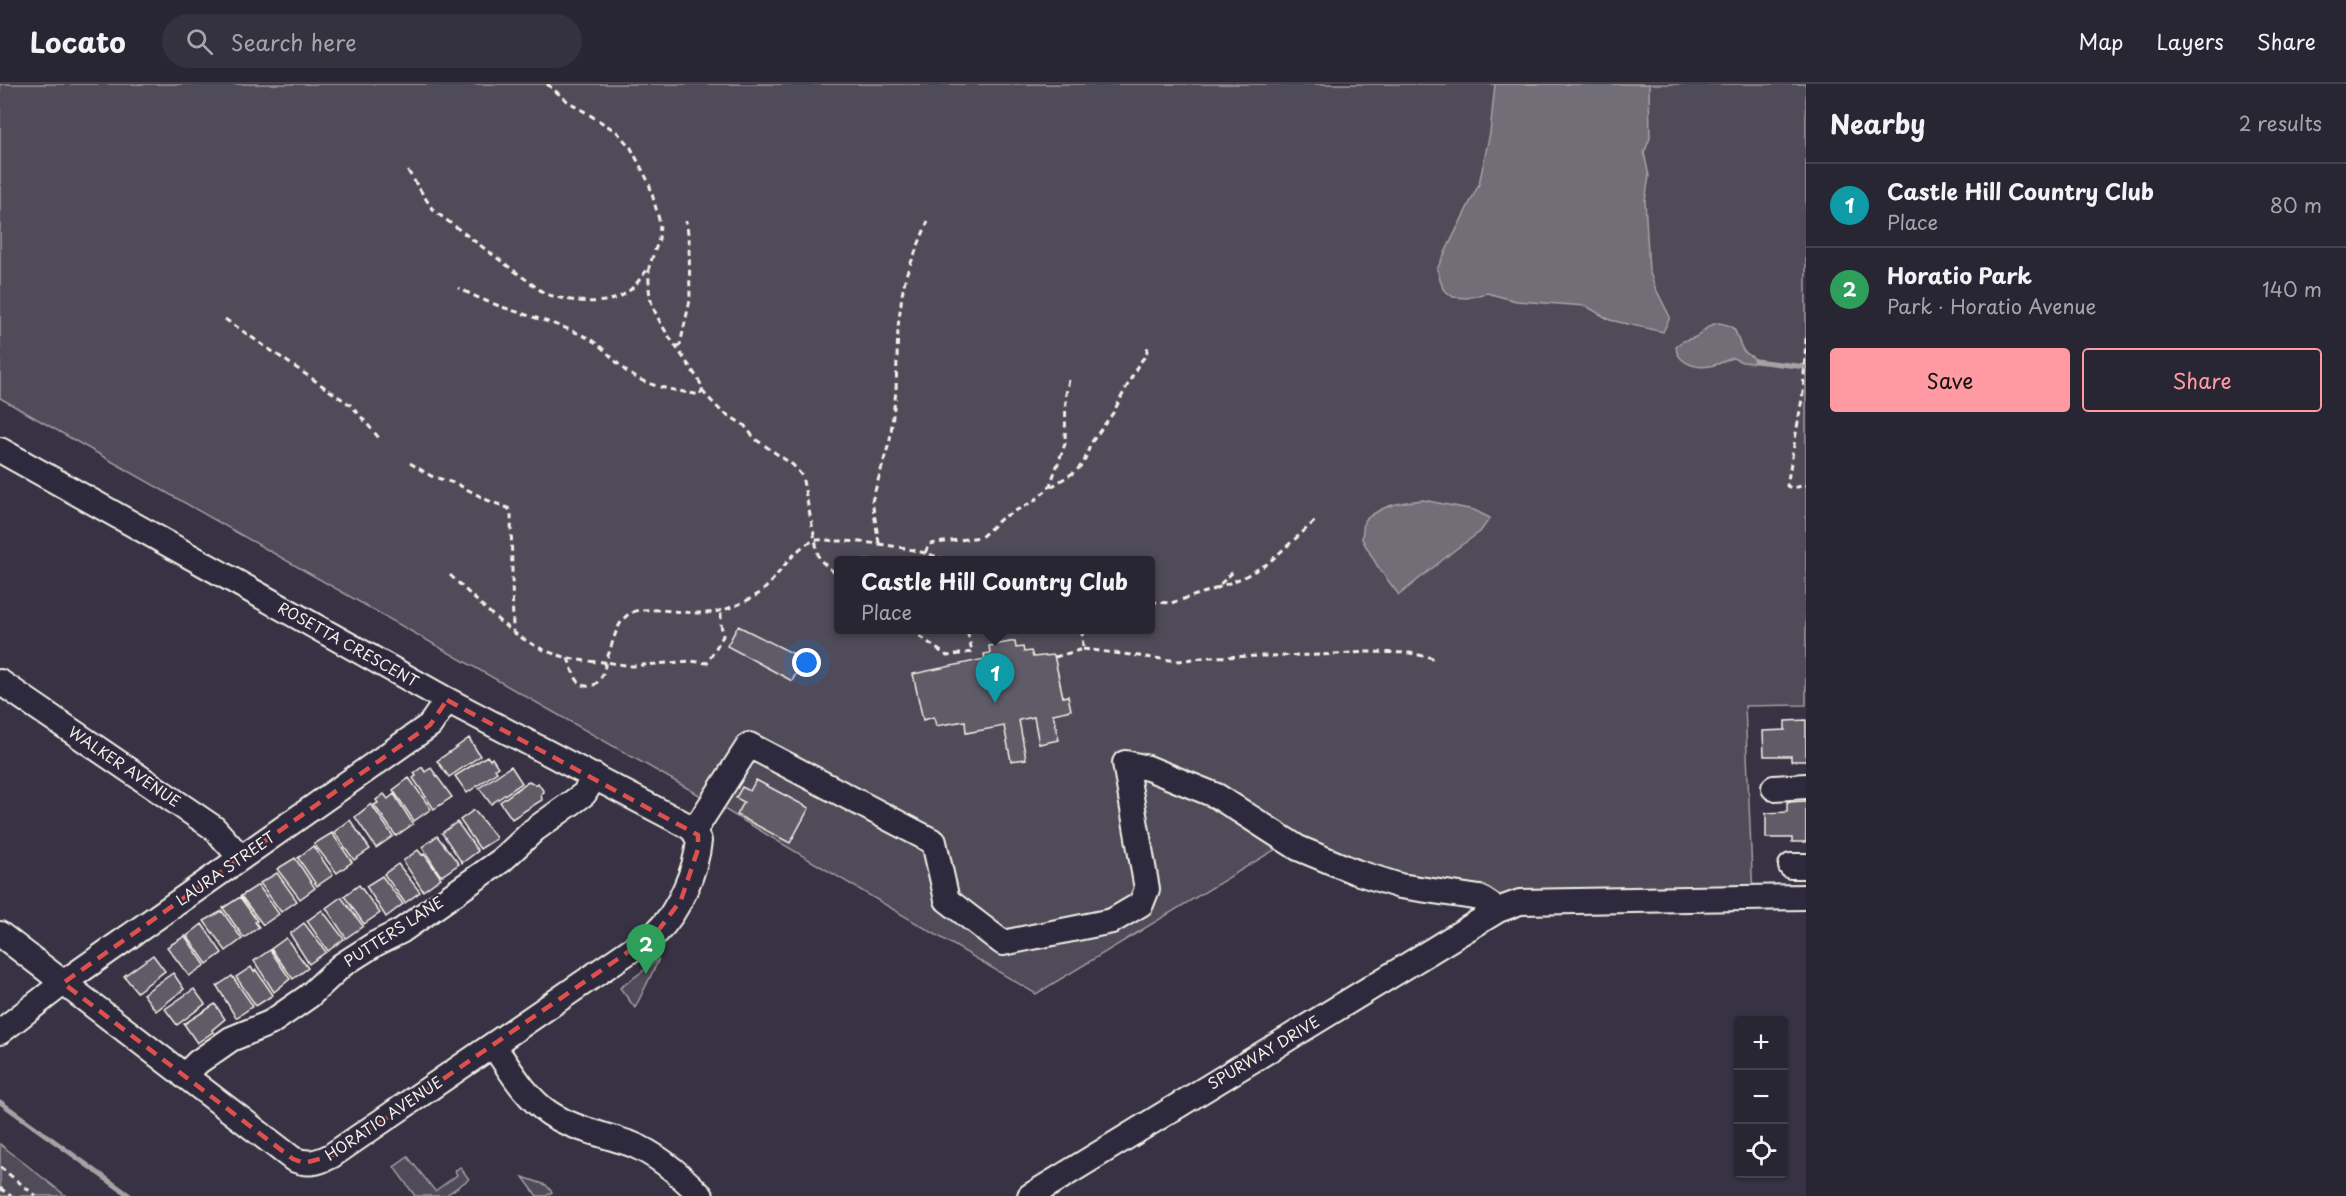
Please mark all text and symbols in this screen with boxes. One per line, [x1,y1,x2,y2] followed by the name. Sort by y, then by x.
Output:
[162,14,582,68] search box
[30,20,126,63] text: Locato
[183,25,216,58] icon: search
[231,25,357,58] text: Search here
[2079,25,2123,57] text: Map
[2156,25,2224,57] text: Layers
[2257,25,2316,57] text: Share
[1830,104,1925,143] text: Nearby
[2239,108,2322,138] text: 2 results
[1887,174,2154,207] text: Castle Hill Country Club
[1845,190,1854,220] text: 1
[2270,190,2322,220] text: 80 m
[1887,207,1938,237] text: Place
[1887,258,2032,291] text: Horatio Park
[1842,274,1857,304] text: 2
[2262,274,2322,304] text: 140 m
[1887,291,2096,321] text: Park · Horatio Avenue
[1830,348,2070,412] button: Save
[2082,348,2322,412] button: Share
[834,556,1155,634] popup
[861,564,1128,597] text: Castle Hill Country Club
[274,595,424,692] street label: ROSETTA CRESCENT
[861,597,912,627] text: Place
[792,648,821,677] your location
[976,654,1014,703] pin: 1
[64,720,186,812] street label: WALKER AVENUE
[171,824,280,911] street label: LAURA STREET
[339,890,448,972] street label: PUTTERS LANE
[626,924,666,974] pin: 2
[1203,1009,1323,1094] street label: SPURWAY DRIVE
[1734,1016,1788,1178] map controls
[1734,1016,1788,1070] button: +
[320,1070,447,1166] street label: HORATIO AVENUE
[1734,1070,1788,1124] button: −
[1734,1124,1788,1178] button: locate

